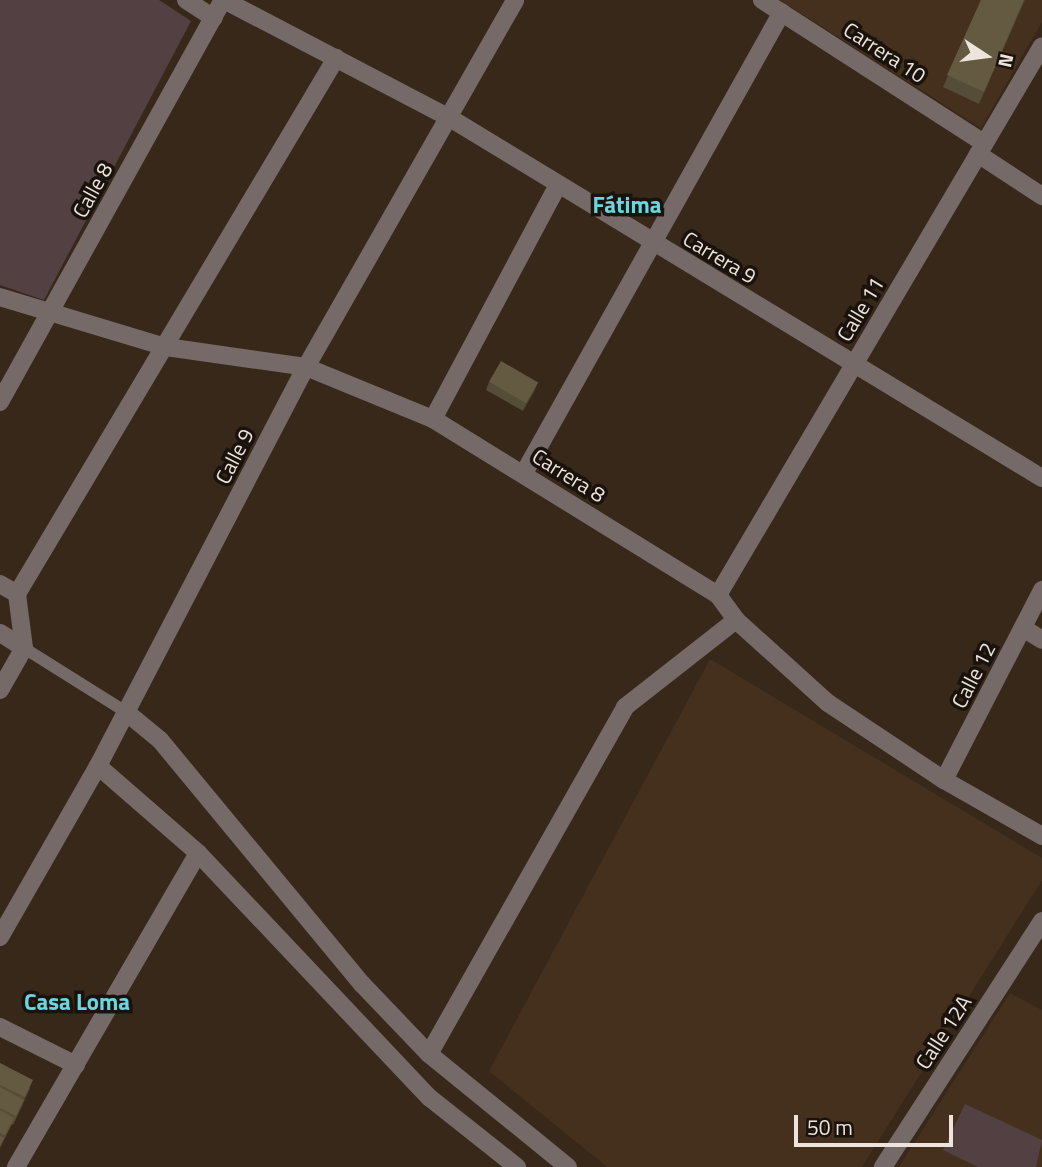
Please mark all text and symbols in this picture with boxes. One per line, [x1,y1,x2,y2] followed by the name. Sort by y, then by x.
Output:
[839,16,931,88] street label: Carrera 10
[951,21,1021,91] north arrow
[991,51,1023,71] text: N
[67,158,117,222] street label: Calle 8
[593,191,661,219] district label: Fátima
[679,225,761,289] street label: Carrera 9
[831,272,889,346] street label: Calle 11
[209,424,259,488] street label: Calle 9
[528,443,610,507] street label: Carrera 8
[946,638,1000,712] street label: Calle 12
[24,988,130,1016] district label: Casa Loma
[910,990,976,1074] street label: Calle 12A
[797,1100,956,1144] scale bar
[807,1111,853,1143] text: 50 m

